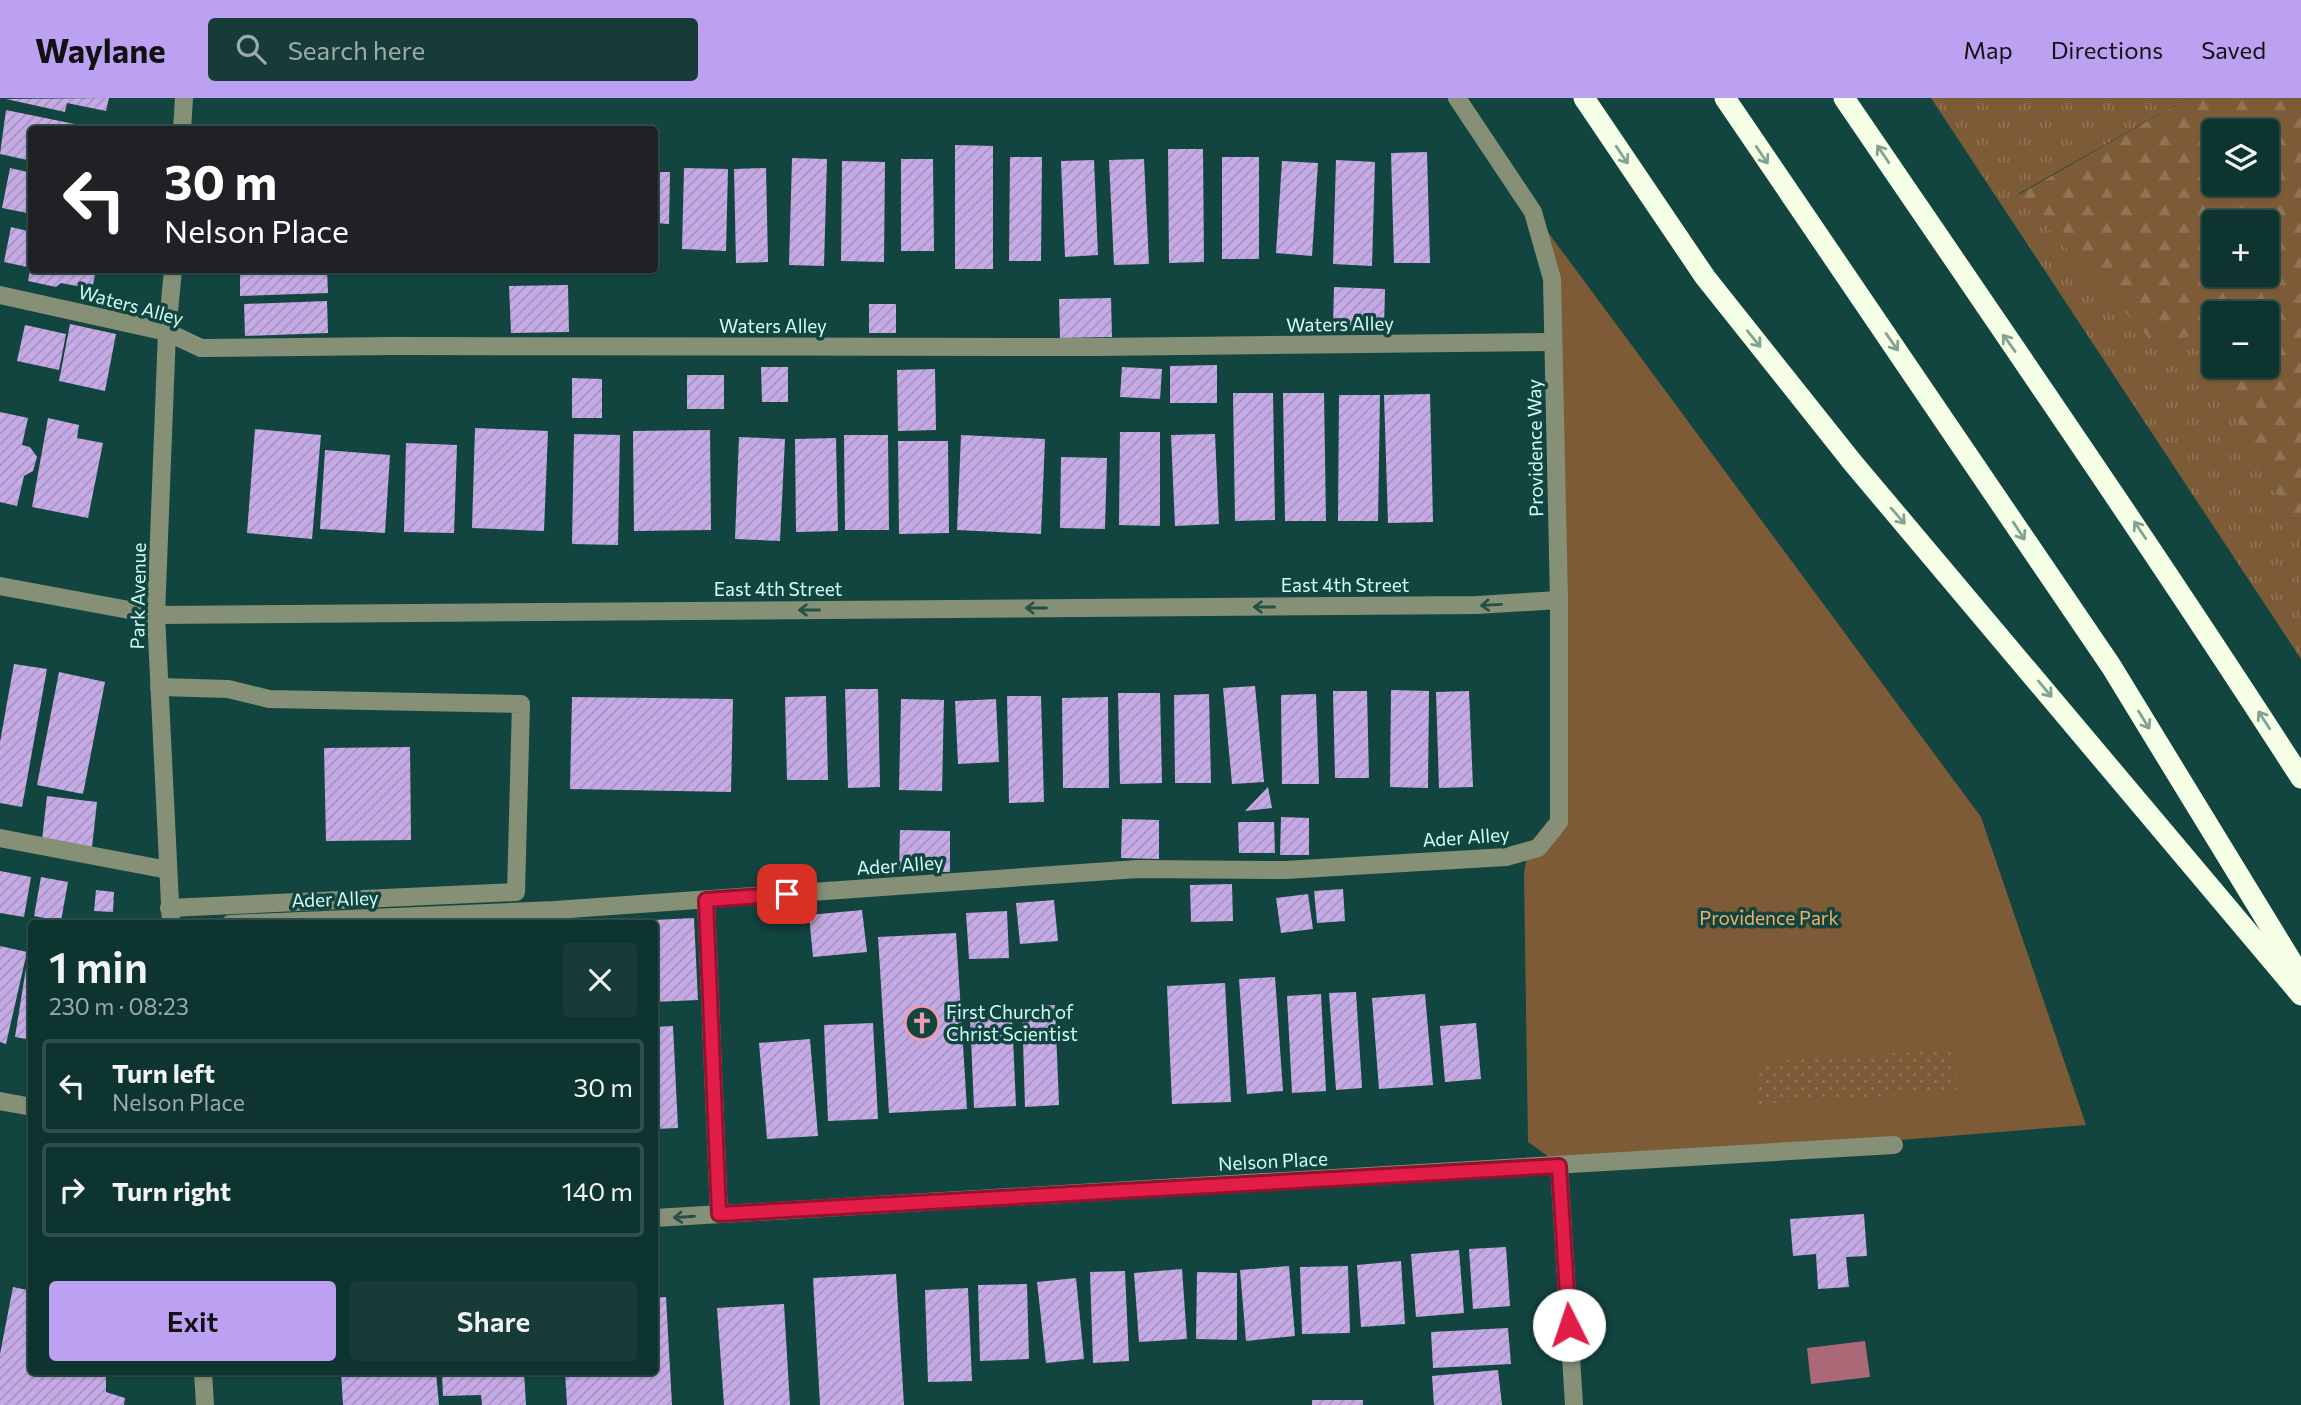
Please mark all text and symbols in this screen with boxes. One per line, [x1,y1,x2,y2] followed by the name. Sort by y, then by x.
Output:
[208,18,698,81] search box
[35,29,166,70] text: Waylane
[232,30,270,68] icon: search
[288,34,425,65] text: Search here
[1963,35,2013,64] text: Map
[2051,35,2163,64] text: Directions
[2201,35,2266,64] text: Saved
[2202,119,2279,378] map controls
[2202,119,2279,196] button: layers
[1615,144,1629,164] one-way arrow
[1755,145,1769,164] one-way arrow
[1875,145,1890,164] one-way arrow
[164,150,277,210] text: 30 m
[49,154,140,245] icon: left
[164,210,349,250] text: Nelson Place
[2202,210,2279,287] button: +
[76,279,186,330] street label: Waters Alley
[2202,301,2279,378] button: −
[1286,311,1394,336] street label: Waters Alley
[719,314,827,337] street label: Waters Alley
[1747,330,1762,348] one-way arrow
[1885,332,1899,351] one-way arrow
[2002,334,2016,353] one-way arrow
[1522,379,1547,517] street label: Providence Way
[1890,506,1906,524] one-way arrow
[2012,520,2026,540] one-way arrow
[2133,520,2147,540] one-way arrow
[125,542,150,650] street label: Park Avenue
[1281,573,1410,596] street label: East 4th Street
[714,577,843,600] street label: East 4th Street
[1480,598,1503,611] one-way arrow
[1252,600,1275,614] one-way arrow
[1025,602,1048,615] one-way arrow
[797,603,820,617] one-way arrow
[2037,680,2053,698] one-way arrow
[2138,710,2152,730] one-way arrow
[2257,711,2271,730] one-way arrow
[1422,822,1510,851] street label: Ader Alley
[856,850,944,879] street label: Ader Alley
[757,864,817,924] pin
[768,875,806,913] icon: arrive
[291,885,379,912] street label: Ader Alley
[1699,906,1839,929] park label: Providence Park
[49,940,148,992] text: 1 min
[563,943,637,1017] button: close
[49,992,189,1020] text: 230 m · 08:23
[946,1000,1078,1045] place label: First Church of Christ Scientist
[903,1004,941,1042] church icon: First Church of Christ Scientist
[112,1057,215,1088] text: Turn left
[53,1067,91,1105] icon: left
[574,1071,633,1102] text: 30 m
[112,1088,245,1116] text: Nelson Place
[1218,1146,1328,1175] street label: Nelson Place
[53,1171,91,1209] icon: right
[112,1175,231,1206] text: Turn right
[562,1175,633,1206] text: 140 m
[672,1210,695,1223] one-way arrow
[49,1281,336,1361] button: Exit
[350,1281,637,1361] button: Share
[1532,1288,1606,1362] position arrow

